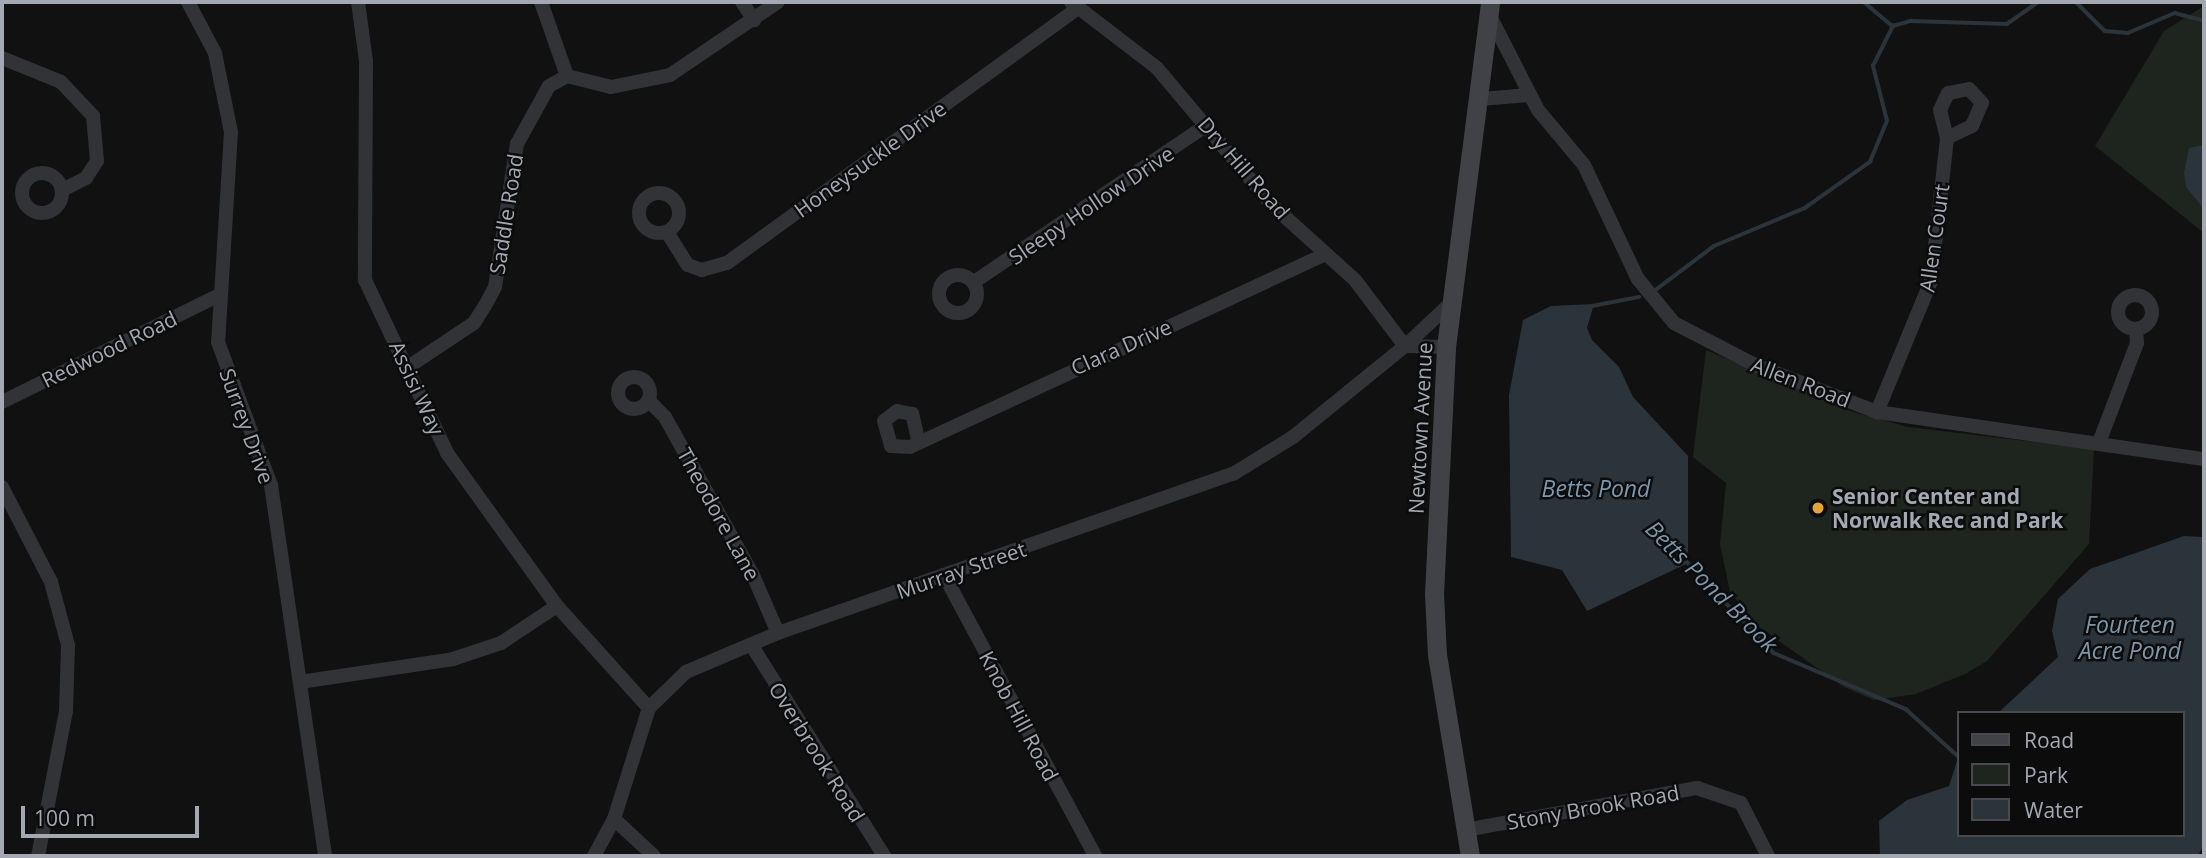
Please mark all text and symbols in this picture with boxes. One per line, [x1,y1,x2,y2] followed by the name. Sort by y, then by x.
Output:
[789,96,951,222] street label: Honeysuckle Drive
[1193,112,1295,224] street label: Dry Hill Road
[1004,140,1178,270] street label: Sleepy Hollow Drive
[484,152,528,276] street label: Saddle Road
[1914,182,1954,294] street label: Allen Court
[37,305,181,393] street label: Redwood Road
[1067,314,1175,380] street label: Clara Drive
[384,337,450,439] street label: Assisi Way
[1403,342,1437,514] street label: Newtown Avenue
[1748,352,1854,412] street label: Allen Road
[215,365,279,487] street label: Surrey Drive
[672,443,766,585] street label: Theodore Lane
[1542,474,1650,502] water label: Betts Pond
[1832,483,2063,533] place label: Senior Center and Norwalk Rec and Park
[1810,500,1826,516] marker: Senior Center and Norwalk Rec and Park
[1640,514,1784,658] water label: Betts Pond Brook
[893,536,1029,604] street label: Murray Street
[2079,610,2181,664] water label: Fourteen Acre Pond
[974,647,1064,785] street label: Knob Hill Road
[764,677,870,827] street label: Overbrook Road
[1958,711,2185,837] legend
[2024,726,2074,754] text: Road
[2024,761,2068,789] text: Park
[1505,779,1681,835] street label: Stony Brook Road
[24,792,203,836] scale bar
[2024,796,2083,824] text: Water
[34,804,95,832] text: 100 m

